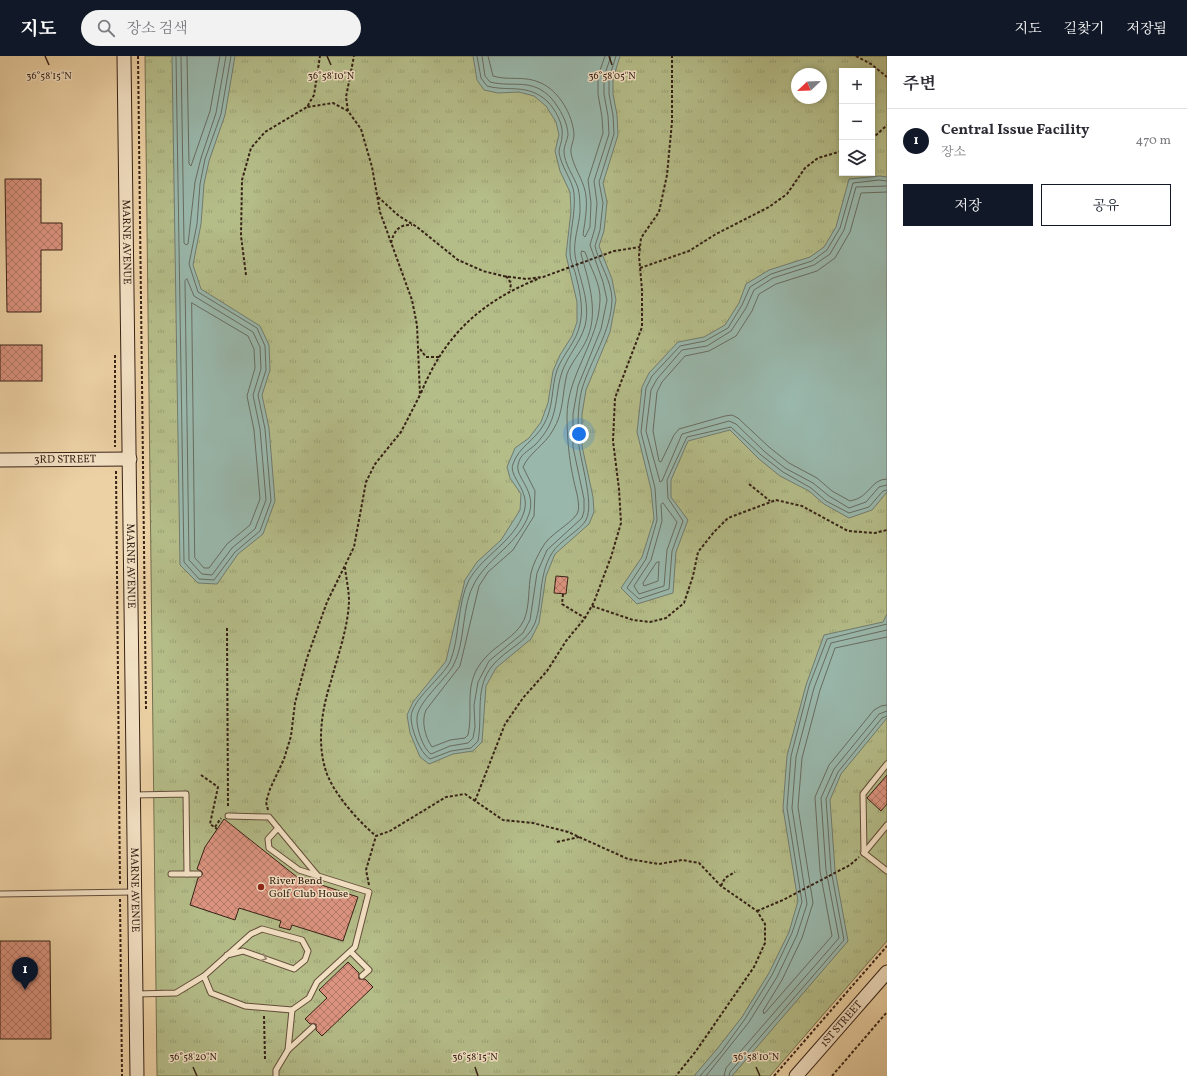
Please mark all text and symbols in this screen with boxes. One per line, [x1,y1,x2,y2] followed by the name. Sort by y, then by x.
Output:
[81,10,361,46] search box
[20,17,57,43] text: 지도
[95,17,117,39] icon: search
[127,19,188,40] text: 장소 검색
[1015,20,1042,39] text: 지도
[1064,20,1104,39] text: 길찾기
[1126,20,1167,39] text: 저장됨
[791,68,827,104] north arrow
[839,68,875,176] map controls
[839,68,875,104] button: +
[26,69,72,83] text: 36°58'15"N
[308,69,355,83] text: 36°58'10"N
[588,69,636,83] text: 36°58'05"N
[903,73,936,96] text: 주변
[839,104,875,140] button: −
[941,120,1090,141] text: Central Issue Facility
[913,132,919,150] text: 1
[1136,132,1171,150] text: 470 m
[839,140,875,176] button: layers
[941,144,966,162] text: 장소
[903,184,1033,226] button: 저장
[1041,184,1171,226] button: 공유
[118,199,134,285] street label: MARNE AVENUE
[569,424,589,444] your location
[34,452,97,467] street label: 3RD STREET
[122,523,139,609] street label: MARNE AVENUE
[127,847,143,933] street label: MARNE AVENUE
[269,874,348,902] place label: River Bend Golf Club House
[256,882,266,892] marker: River Bend Golf Club House
[260,954,267,962] one-way arrow
[12,957,38,990] pin: 1
[817,997,866,1050] street label: 1ST STREET
[169,1050,217,1064] text: 36°58'20"N
[452,1050,498,1064] text: 36°58'15"N
[733,1050,780,1064] text: 36°58'10"N

